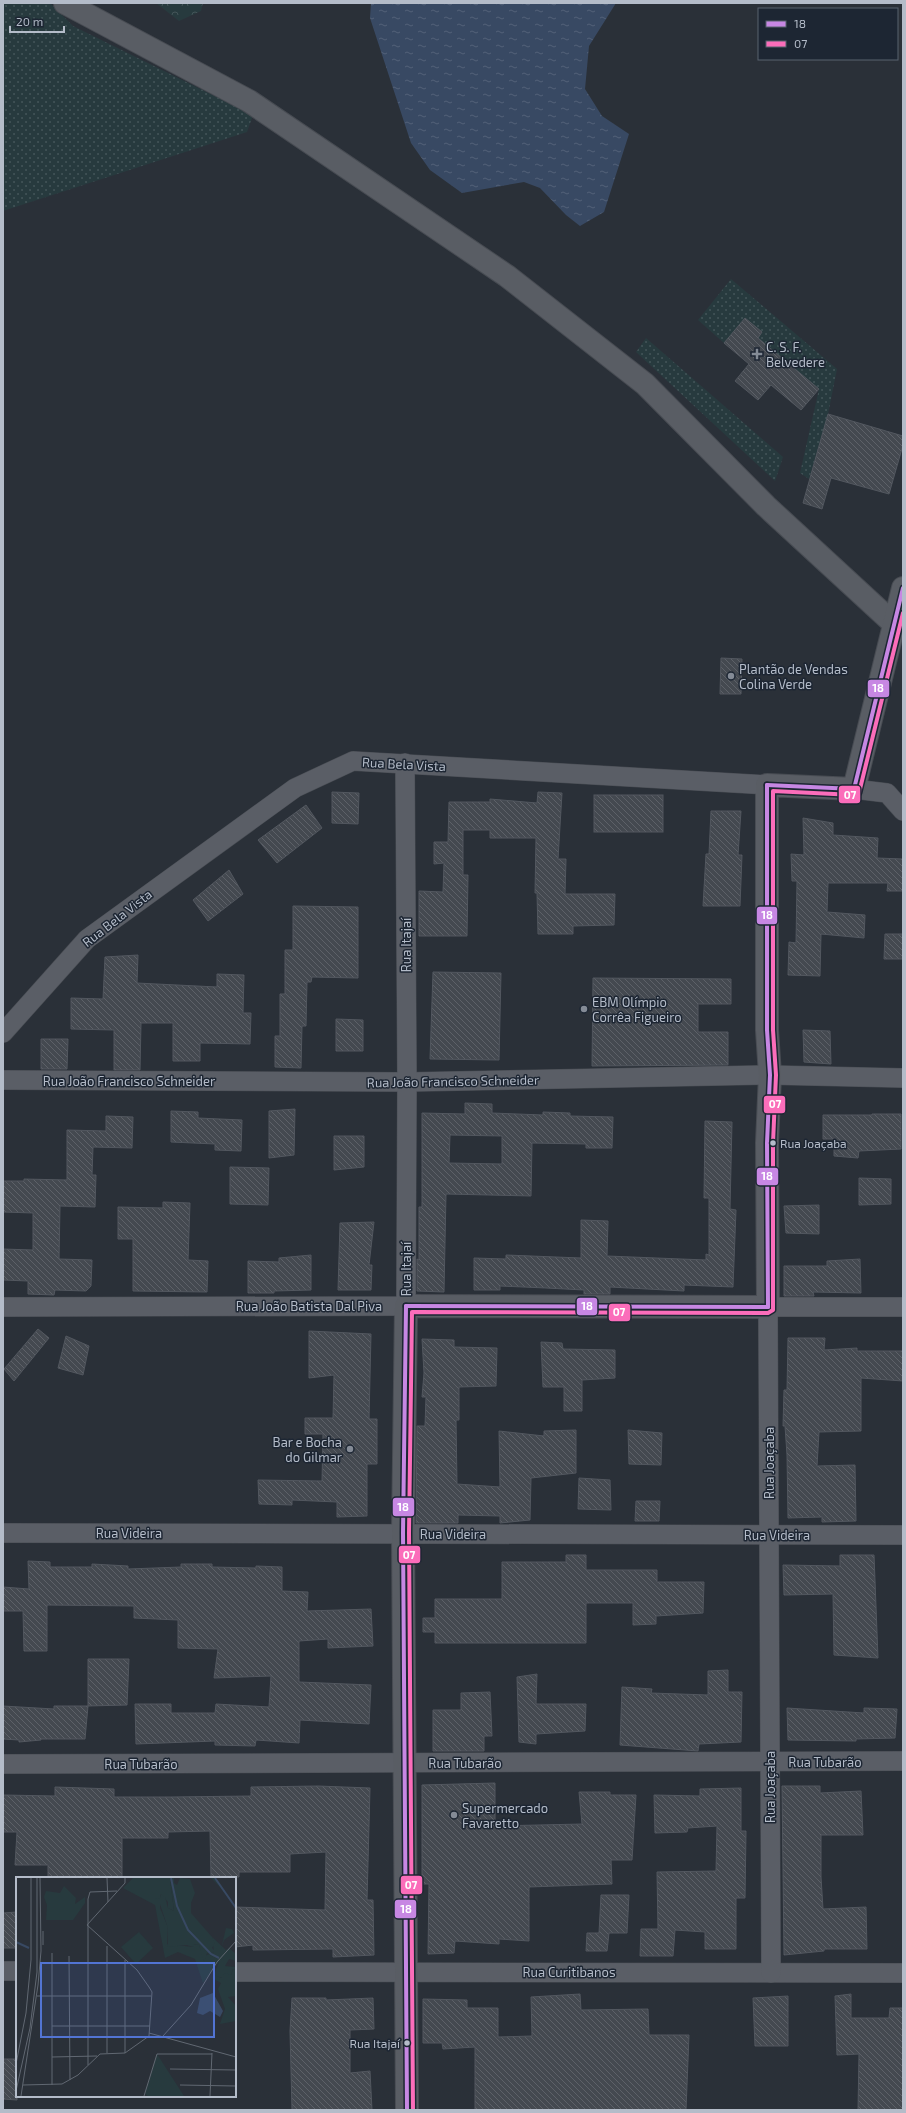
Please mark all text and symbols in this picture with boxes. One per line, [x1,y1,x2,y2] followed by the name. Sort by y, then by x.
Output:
[10,8,64,34] scale bar
[758,8,898,60] legend
[16,14,43,28] text: 20 m
[794,16,806,30] text: 18
[794,36,807,50] text: 07
[766,339,825,370] place label: C. S. F. Belvedere
[751,348,763,360] marker: C. S. F. Belvedere
[739,661,848,692] place label: Plantão de Vendas Colina Verde
[726,671,736,681] marker: Plantão de Vendas Colina Verde
[867,679,890,698] line badge: 18
[872,681,884,694] text: 18
[362,754,446,774] street label: Rua Bela Vista
[838,785,861,804] line badge: 07
[844,788,857,801] text: 07
[79,886,155,950] street label: Rua Bela Vista
[756,906,778,925] line badge: 18
[761,908,773,921] text: 18
[398,917,414,972] street label: Rua Itajaí
[592,994,682,1025] place label: EBM Olímpio Corrêa Figueiro
[579,1004,589,1014] marker: EBM Olímpio Corrêa Figueiro
[367,1071,539,1091] street label: Rua João Francisco Schneider
[43,1073,215,1089] street label: Rua João Francisco Schneider
[763,1095,786,1114] line badge: 07
[769,1097,782,1110] text: 07
[780,1136,847,1151] place label: Rua Joaçaba
[768,1138,778,1148] marker: Rua Joaçaba
[756,1167,779,1186] line badge: 18
[761,1169,773,1182] text: 18
[398,1241,414,1296] street label: Rua Itajaí
[576,1297,598,1316] line badge: 18
[236,1298,382,1314] street label: Rua João Batista Dal Piva
[581,1299,593,1312] text: 18
[608,1303,631,1322] line badge: 07
[613,1305,626,1318] text: 07
[761,1427,778,1499] street label: Rua Joaçaba
[273,1434,342,1465] place label: Bar e Bocha do Gilmar
[345,1444,355,1454] marker: Bar e Bocha do Gilmar
[392,1497,415,1517] line badge: 18
[397,1500,409,1513] text: 18
[96,1525,162,1541] street label: Rua Videira
[420,1526,486,1542] street label: Rua Videira
[744,1527,810,1543] street label: Rua Videira
[398,1545,421,1564] line badge: 07
[403,1548,416,1561] text: 07
[762,1751,779,1823] street label: Rua Joaçaba
[788,1754,862,1770] street label: Rua Tubarão
[428,1755,502,1771] street label: Rua Tubarão
[104,1756,178,1772] street label: Rua Tubarão
[462,1800,548,1831] place label: Supermercado Favaretto
[449,1810,459,1820] marker: Supermercado Favaretto
[400,1875,423,1895] line badge: 07
[16,1877,236,2097] inset map
[405,1878,418,1891] text: 07
[394,1899,417,1919] line badge: 18
[400,1902,412,1915] text: 18
[522,1964,616,1980] street label: Rua Curitibanos
[350,2036,401,2051] place label: Rua Itajaí
[402,2038,412,2048] marker: Rua Itajaí

